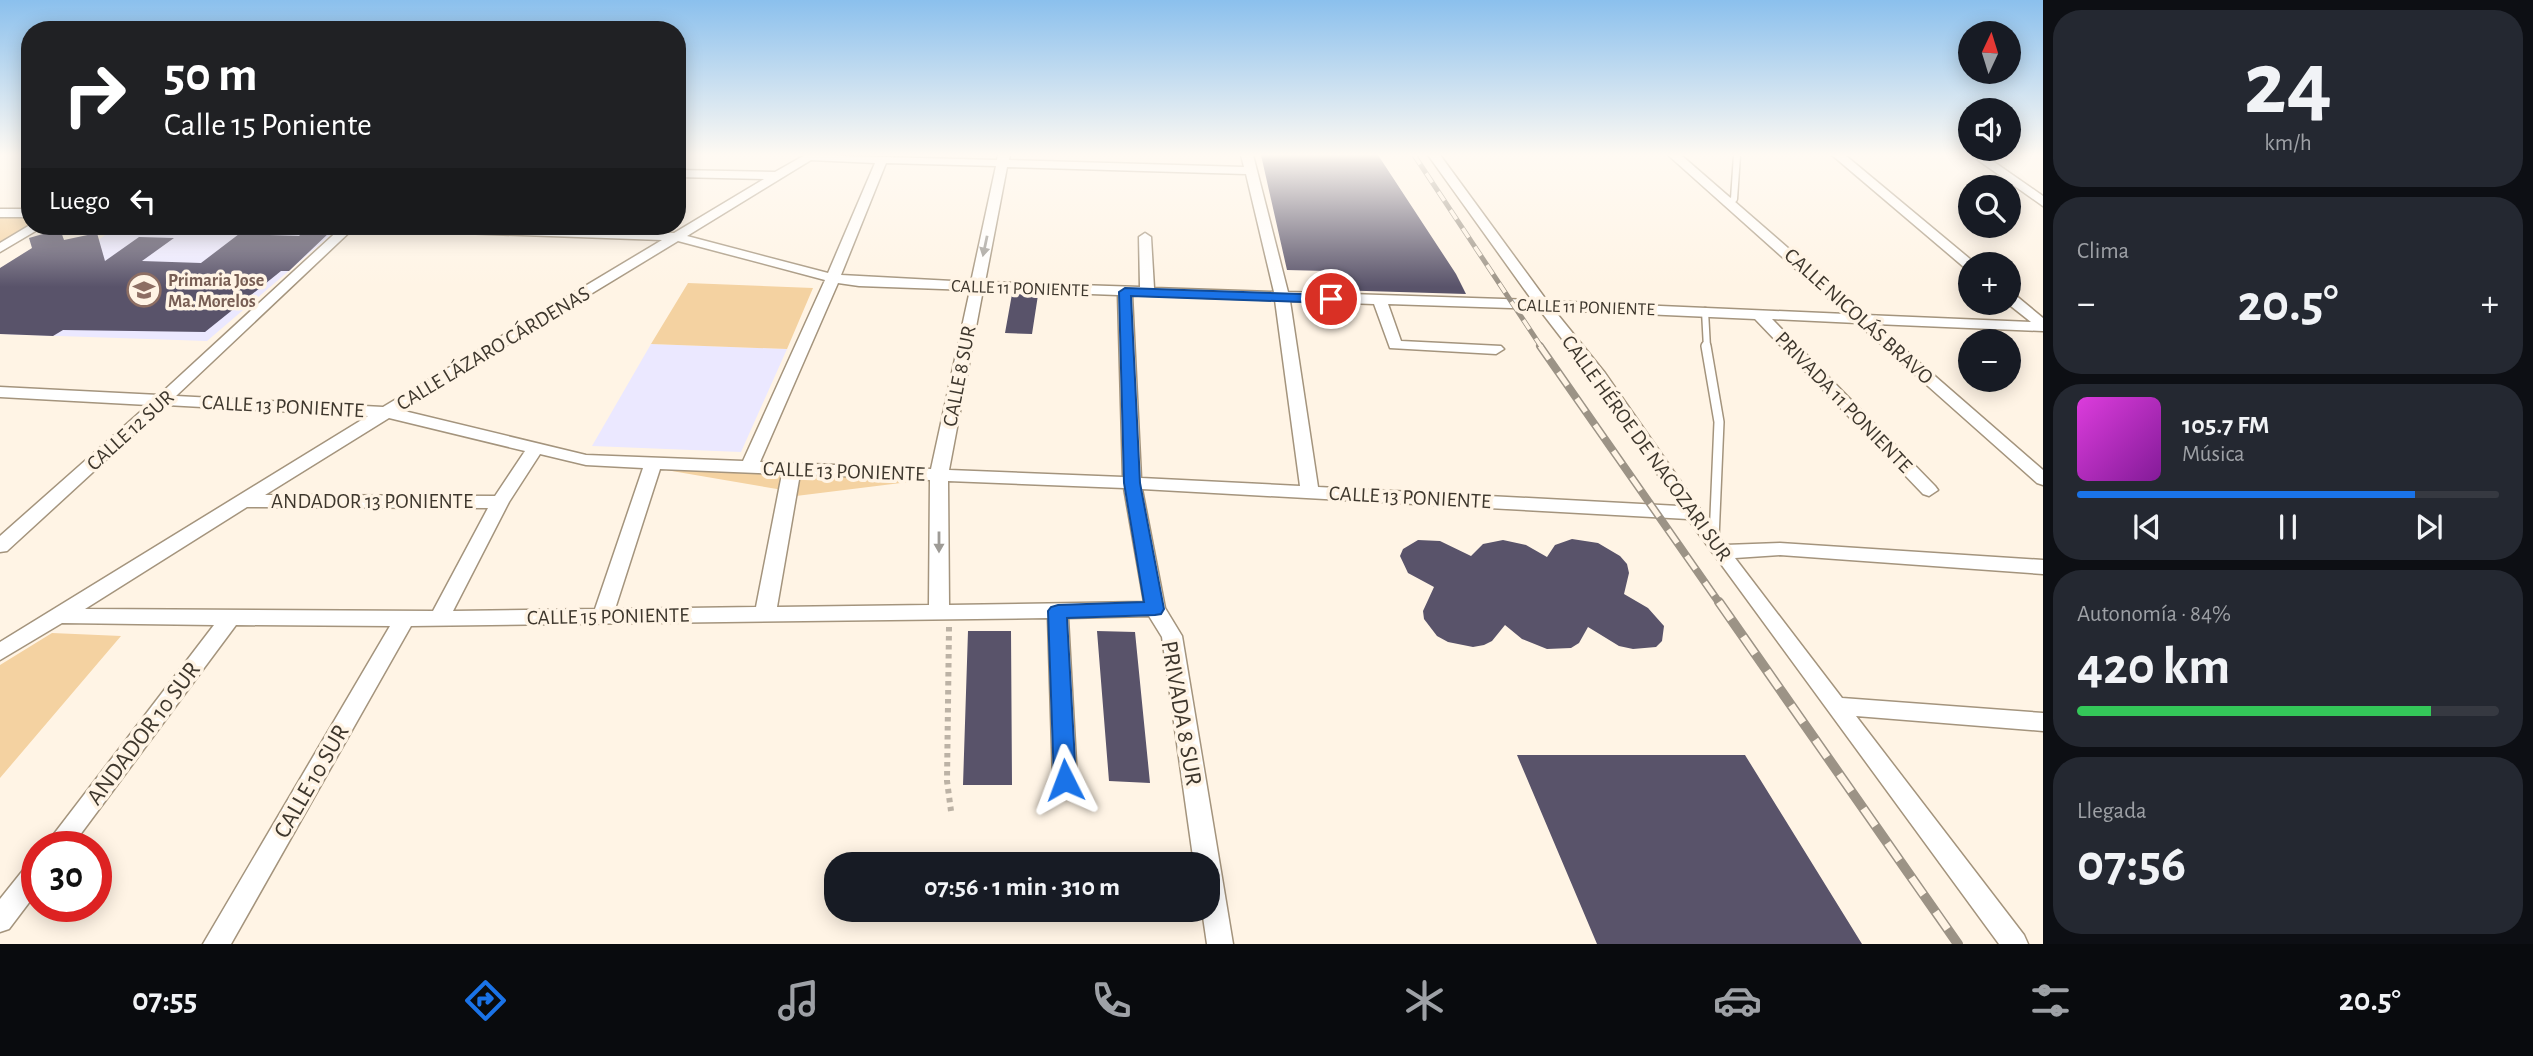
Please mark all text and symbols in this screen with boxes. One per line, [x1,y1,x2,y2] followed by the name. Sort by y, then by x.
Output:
[1958,21,2021,84] north arrow
[1958,21,2021,392] map controls
[2244,39,2332,130] text: 24
[49,49,140,140] icon: right
[164,51,258,100] text: 50 m
[1958,98,2021,161] button: sound
[164,109,372,141] text: Calle 15 Poniente
[2264,132,2312,155] text: km/h
[1958,175,2021,238] button: search
[124,182,162,220] icon: left
[49,188,110,214] text: Luego
[980,235,991,257] one-way arrow
[2077,240,2129,263] text: Clima
[1780,243,1938,388] street label: CALLE NICOLÁS BRAVO
[1958,252,2021,315] button: +
[1301,269,1361,329] pin
[125,271,163,309] school or university icon: Primaria Jose Ma. Morelos
[168,272,264,311] place label: Primaria Jose Ma. Morelos
[951,278,1089,300] street label: CALLE 11 PONIENTE
[2237,278,2339,330] text: 20.5°
[1312,280,1350,318] icon: arrive
[392,281,594,414] street label: CALLE LÁZARO CÁRDENAS
[2077,285,2095,323] text: −
[2481,285,2499,323] text: +
[1517,297,1655,319] street label: CALLE 11 PONIENTE
[939,324,980,428] street label: CALLE 8 SUR
[1771,328,1916,477] street label: PRIVADA 11 PONIENTE
[1958,329,2021,392] button: −
[1558,330,1737,565] street label: CALLE HÉROE DE NACOZARI SUR
[83,386,178,475] street label: CALLE 12 SUR
[201,392,365,421] street label: CALLE 13 PONIENTE
[2182,412,2270,438] text: 105.7 FM
[2182,443,2245,466] text: Música
[763,458,925,485] street label: CALLE 13 PONIENTE
[1328,483,1492,512] street label: CALLE 13 PONIENTE
[271,491,473,512] street label: ANDADOR 13 PONIENTE
[2128,508,2166,546] icon: previous
[2269,508,2307,546] icon: pause
[2410,508,2448,546] icon: next
[933,531,945,553] one-way arrow
[2077,603,2231,626] text: Autonomía · 84%
[527,605,689,628] street label: CALLE 15 PONIENTE
[1156,639,1206,788] street label: PRIVADA 8 SUR
[2077,641,2230,693] text: 420 km
[82,658,205,809] street label: ANDADOR 10 SUR
[270,721,354,842] street label: CALLE 10 SUR
[1028,743,1102,817] position arrow
[2077,800,2147,823] text: Llegada
[21,831,112,922] speed limit sign: 30
[2077,838,2186,890] text: 07:56
[924,874,1120,900] text: 07:56 · 1 min · 310 m
[461,976,510,1025] icon: directions
[774,976,823,1025] icon: music
[1087,976,1136,1025] icon: phone
[1400,976,1449,1025] icon: climate
[1713,976,1762,1025] icon: car
[2026,976,2075,1025] icon: filters
[132,984,197,1016] text: 07:55
[2339,984,2401,1016] text: 20.5°

